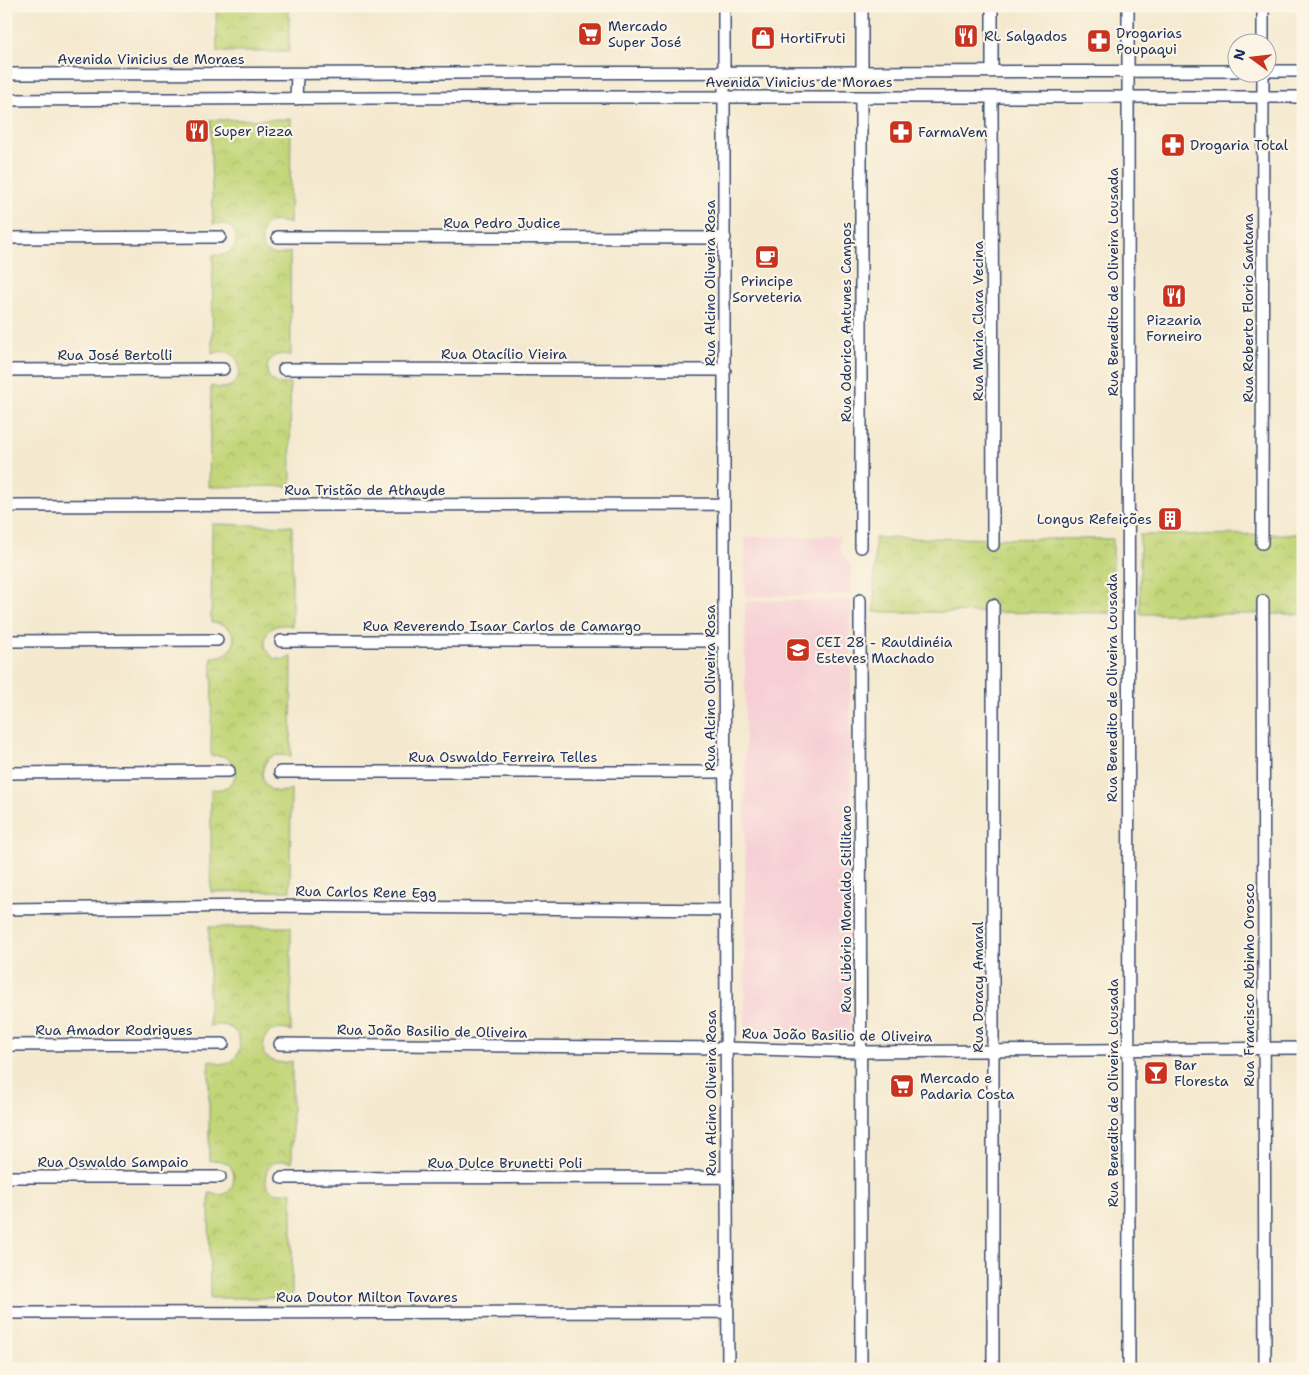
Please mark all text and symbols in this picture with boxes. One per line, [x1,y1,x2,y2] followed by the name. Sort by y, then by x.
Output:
[608,17,682,51] place label: Mercado Super José
[577,21,603,47] supermarket icon: Mercado Super José
[953,23,979,49] restaurant icon: RL Salgados
[1116,24,1182,58] place label: Drogarias Poupaqui
[750,25,776,51] shop icon: HortiFruti
[984,27,1067,45] place label: RL Salgados
[1086,28,1112,54] pharmacy icon: Drogarias Poupaqui
[780,29,846,47] place label: HortiFruti
[1226,32,1276,82] north arrow
[1229,47,1250,62] text: N
[57,50,245,68] street label: Avenida Vinicius de Moraes
[705,73,893,91] street label: Avenida Vinicius de Moraes
[184,118,210,144] restaurant icon: Super Pizza
[888,119,914,145] pharmacy icon: FarmaVem
[214,122,293,140] place label: Super Pizza
[918,123,988,141] place label: FarmaVem
[1160,132,1186,158] pharmacy icon: Drogaria Total
[1190,136,1289,154] place label: Drogaria Total
[1104,167,1122,396] street label: Rua Benedito de Oliveira Lousada
[701,200,719,366] street label: Rua Alcino Oliveira Rosa
[1239,213,1257,402] street label: Rua Roberto Florio Santana
[443,214,561,232] street label: Rua Pedro Judice
[837,222,855,422] street label: Rua Odorico Antunes Campos
[969,241,987,401] street label: Rua Maria Clara Vecina
[754,244,780,270] cafe icon: Principe Sorveteria
[732,272,802,306] place label: Principe Sorveteria
[1161,283,1187,309] restaurant icon: Pizzaria Forneiro
[1146,311,1202,345] place label: Pizzaria Forneiro
[441,345,567,363] street label: Rua Otacílio Vieira
[57,346,173,364] street label: Rua José Bertolli
[284,481,446,499] street label: Rua Tristão de Athayde
[1157,506,1183,532] building icon: Longus Refeições
[1037,510,1152,528] place label: Longus Refeições
[1103,573,1121,802] street label: Rua Benedito de Oliveira Lousada
[701,605,719,771] street label: Rua Alcino Oliveira Rosa
[363,617,641,635] street label: Rua Reverendo Isaar Carlos de Camargo
[816,633,953,667] place label: CEI 28 - Rauldinéia Esteves Machado
[785,637,811,663] school or university icon: CEI 28 - Rauldinéia Esteves Machado
[408,748,598,766] street label: Rua Oswaldo Ferreira Telles
[837,805,855,1013] street label: Rua Libório Monaldo Stillitano
[295,882,437,902] street label: Rua Carlos Rene Egg
[1240,883,1258,1087] street label: Rua Francisco Rubinho Orosco
[969,921,987,1053] street label: Rua Doracy Amaral
[1104,978,1122,1207] street label: Rua Benedito de Oliveira Lousada
[702,1010,720,1176] street label: Rua Alcino Oliveira Rosa
[337,1020,528,1042] street label: Rua João Basilio de Oliveira
[35,1021,193,1039] street label: Rua Amador Rodrigues
[742,1024,933,1046] street label: Rua João Basilio de Oliveira
[1174,1056,1229,1090] place label: Bar Floresta
[1143,1060,1169,1086] bar icon: Bar Floresta
[920,1069,1015,1103] place label: Mercado e Padaria Costa
[889,1073,915,1099] supermarket icon: Mercado e Padaria Costa
[37,1153,189,1171] street label: Rua Oswaldo Sampaio
[427,1154,583,1172] street label: Rua Dulce Brunetti Poli
[276,1288,458,1306] street label: Rua Doutor Milton Tavares

